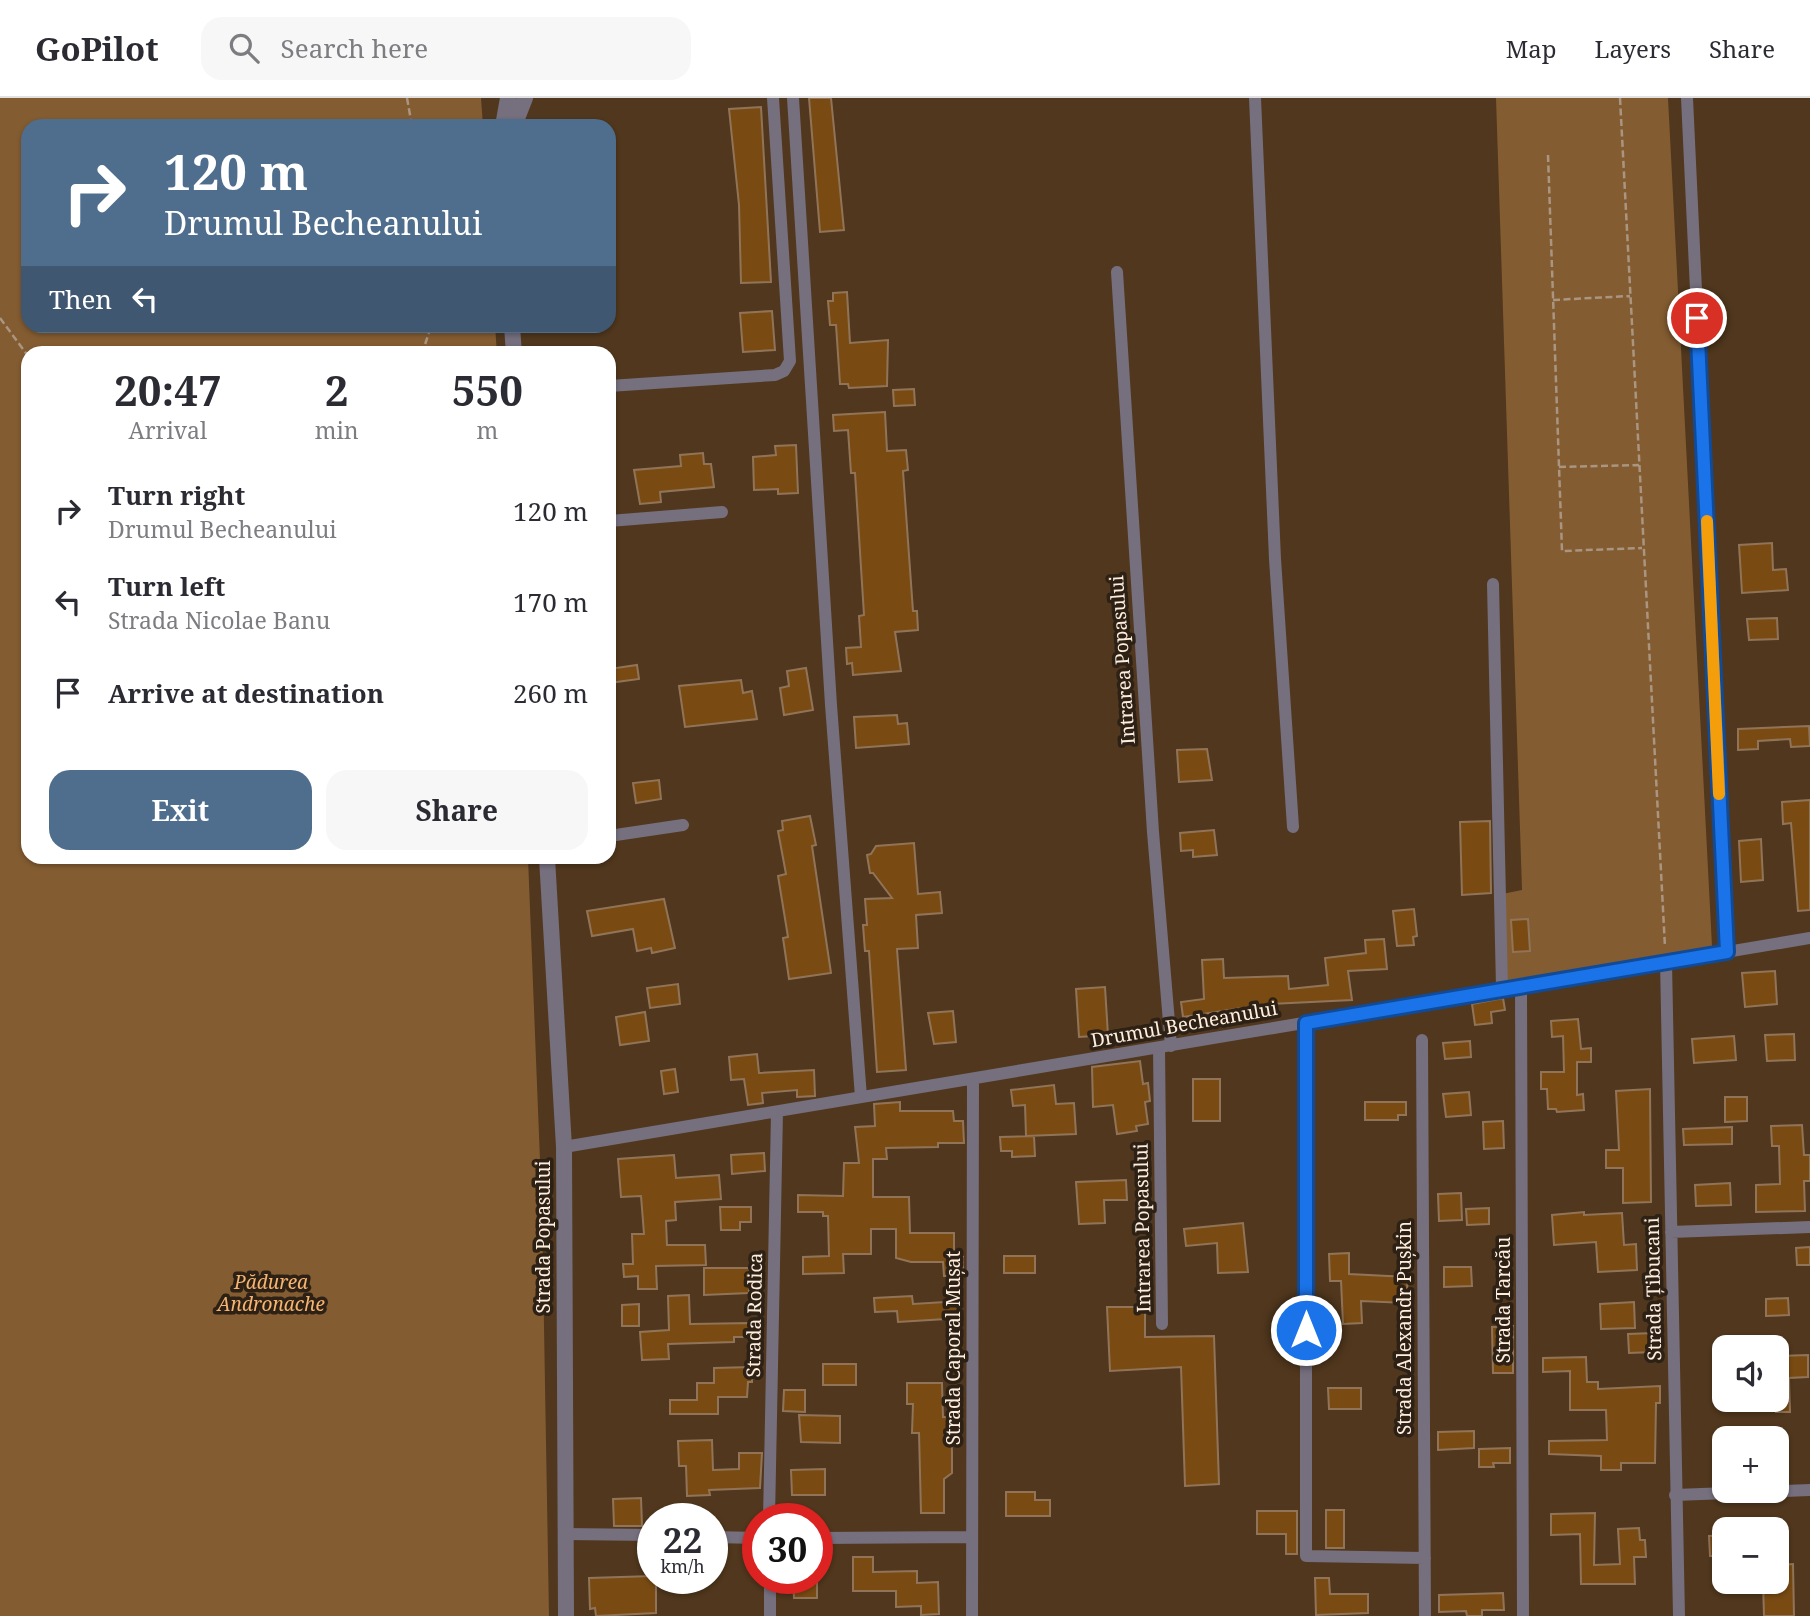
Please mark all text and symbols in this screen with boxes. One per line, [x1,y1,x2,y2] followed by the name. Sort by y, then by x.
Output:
[201,17,691,80] search box
[35,26,159,71] text: GoPilot
[225,29,263,67] icon: search
[281,30,428,66] text: Search here
[1506,32,1557,65] text: Map
[1595,32,1671,65] text: Layers
[1709,32,1775,65] text: Share
[164,138,308,204] text: 120 m
[49,147,140,238] icon: right
[164,201,482,244] text: Drumul Becheanului
[126,280,164,318] icon: left
[49,281,112,317] text: Then
[1667,288,1727,348] pin
[1678,299,1716,337] icon: arrive
[114,361,222,418] text: 20:47
[325,361,349,418] text: 2
[452,361,523,418] text: 550
[129,414,207,446] text: Arrival
[315,414,359,446] text: min
[476,414,498,446] text: m
[108,477,245,513] text: Turn right
[49,492,87,530] icon: right
[513,493,588,529] text: 120 m
[108,513,337,545] text: Drumul Becheanului
[108,568,225,604] text: Turn left
[1103,575,1141,745] street label: Intrarea Popasului
[49,583,87,621] icon: left
[513,584,588,620] text: 170 m
[108,604,330,636] text: Strada Nicolae Banu
[49,674,87,712] icon: arrive
[108,675,384,711] text: Arrive at destination
[513,675,588,711] text: 260 m
[49,770,312,850] button: Exit
[326,770,588,850] button: Share
[1089,995,1279,1053] street label: Drumul Becheanului
[1128,1143,1156,1313] street label: Intrarea Popasului
[530,1160,556,1314] street label: Strada Popasului
[1639,1217,1667,1361] street label: Strada Țibucani
[1391,1221,1417,1435] street label: Strada Alexandr Pușkin
[1490,1237,1516,1363] street label: Strada Tarcău
[940,1250,966,1445] street label: Strada Caporal Mușat
[740,1252,768,1378] street label: Strada Rodica
[215,1269,325,1317] park label: Pădurea Andronache
[1269,1293,1343,1367] position arrow
[1712,1335,1789,1594] map controls
[1712,1335,1789,1412] button: sound
[1712,1426,1789,1503] button: +
[742,1503,833,1594] speed limit sign: 30
[663,1516,702,1563] text: 22
[1712,1517,1789,1594] button: −
[660,1554,705,1578] text: km/h

